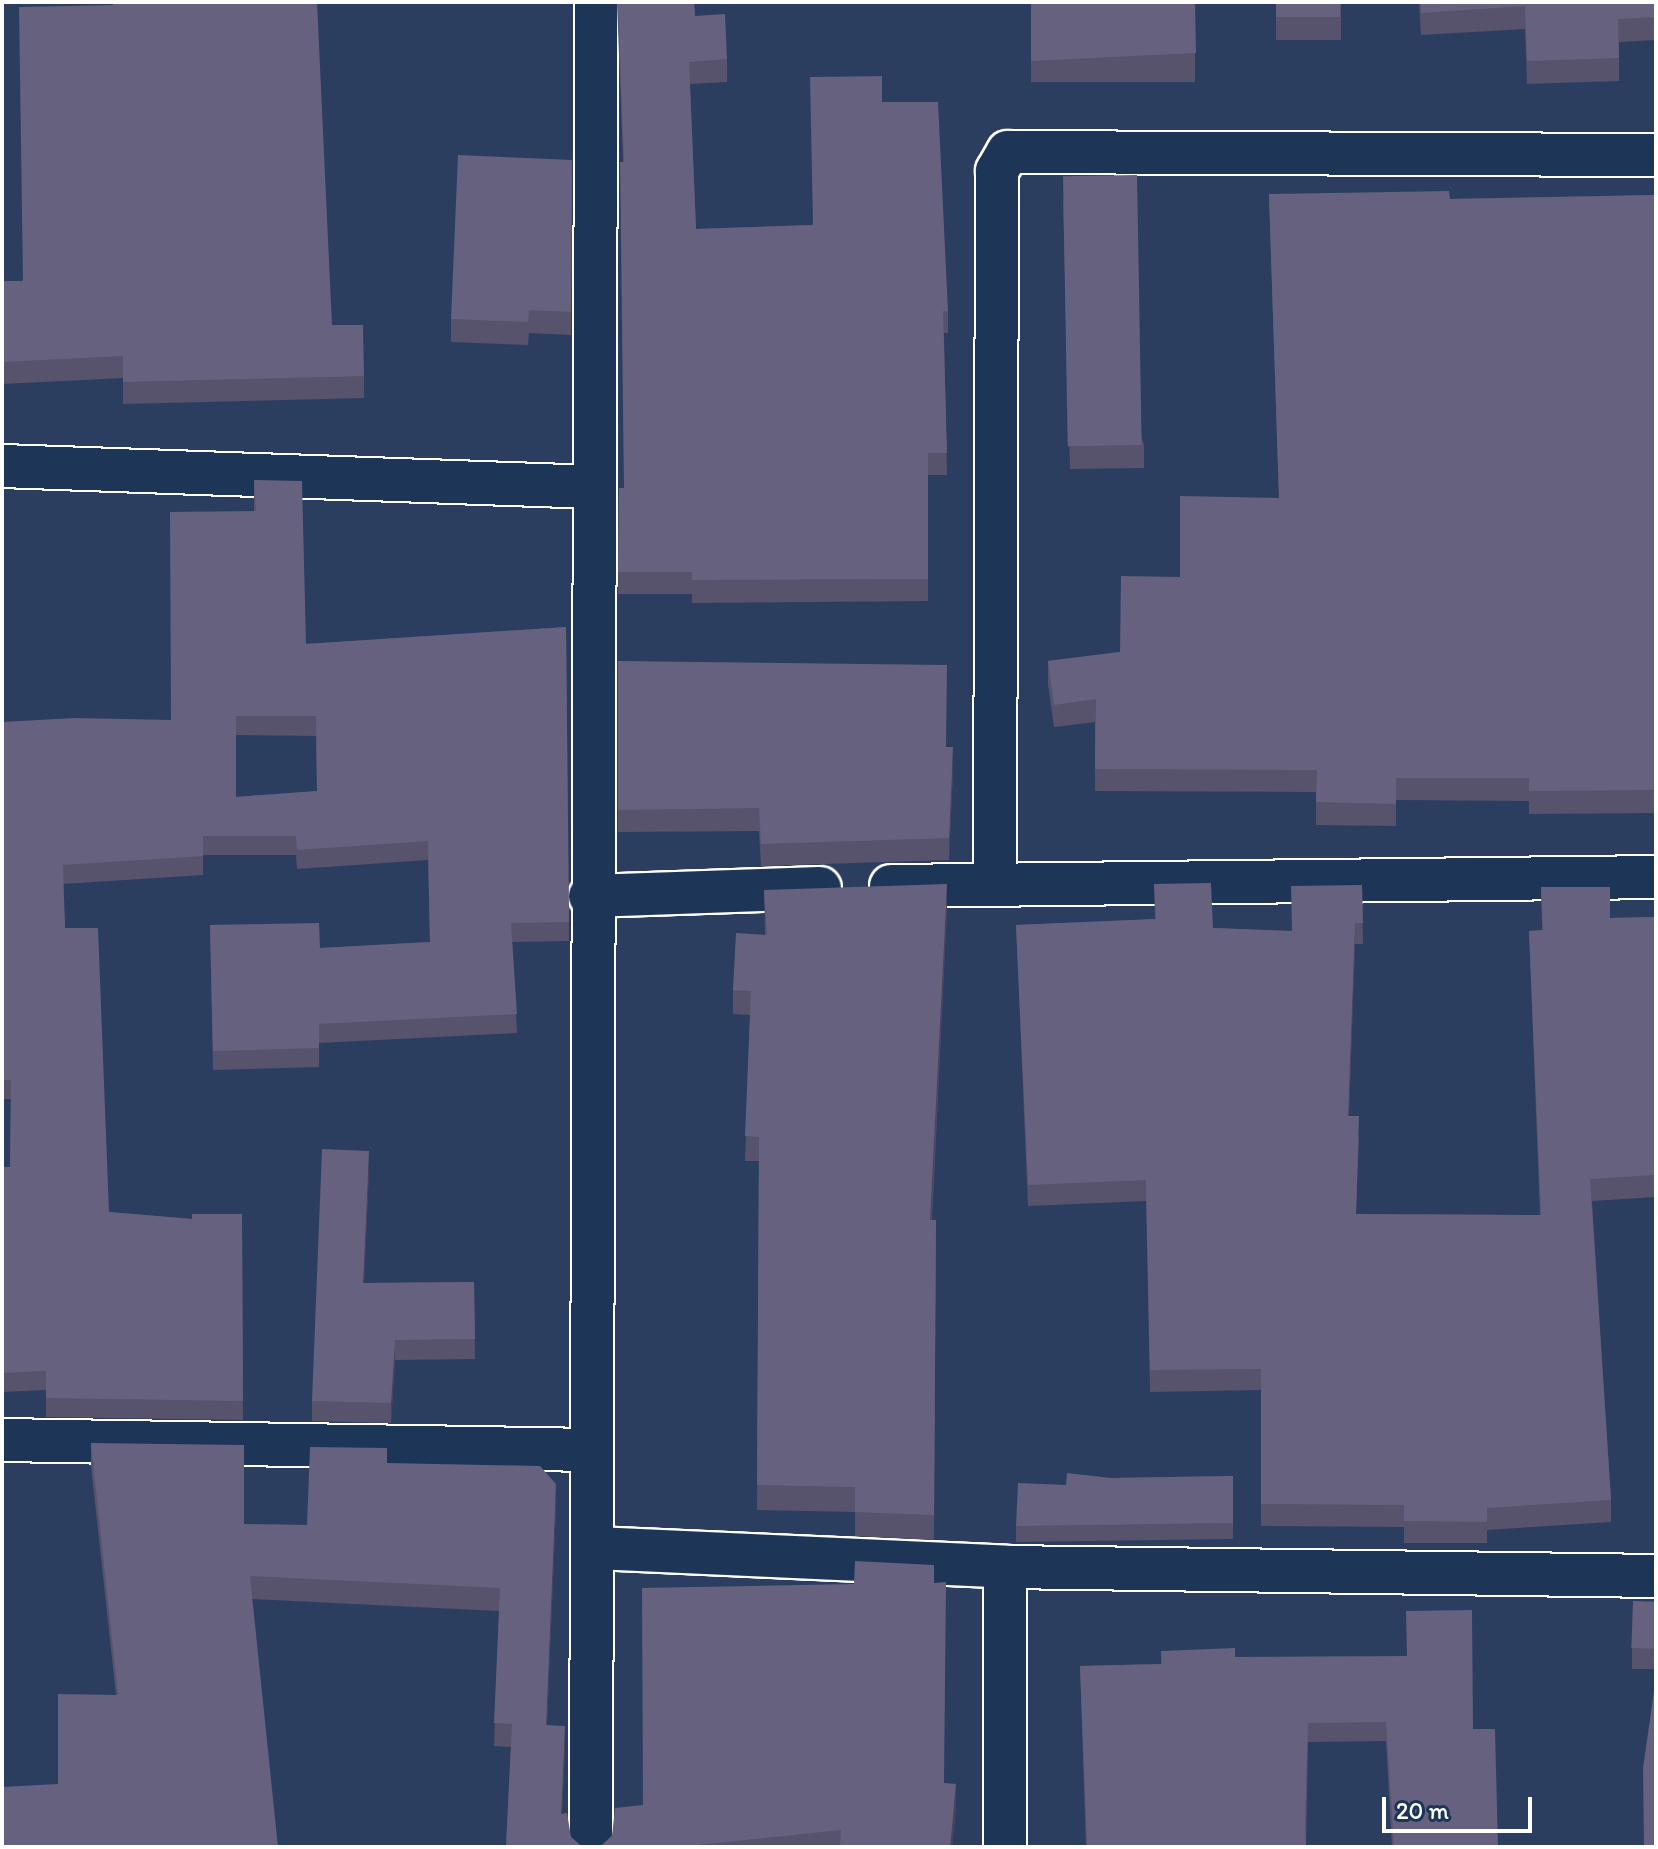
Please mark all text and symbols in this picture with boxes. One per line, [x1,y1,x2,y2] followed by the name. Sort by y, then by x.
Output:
[1386,1781,1536,1831] scale bar
[1396,1796,1449,1825] text: 20 m

